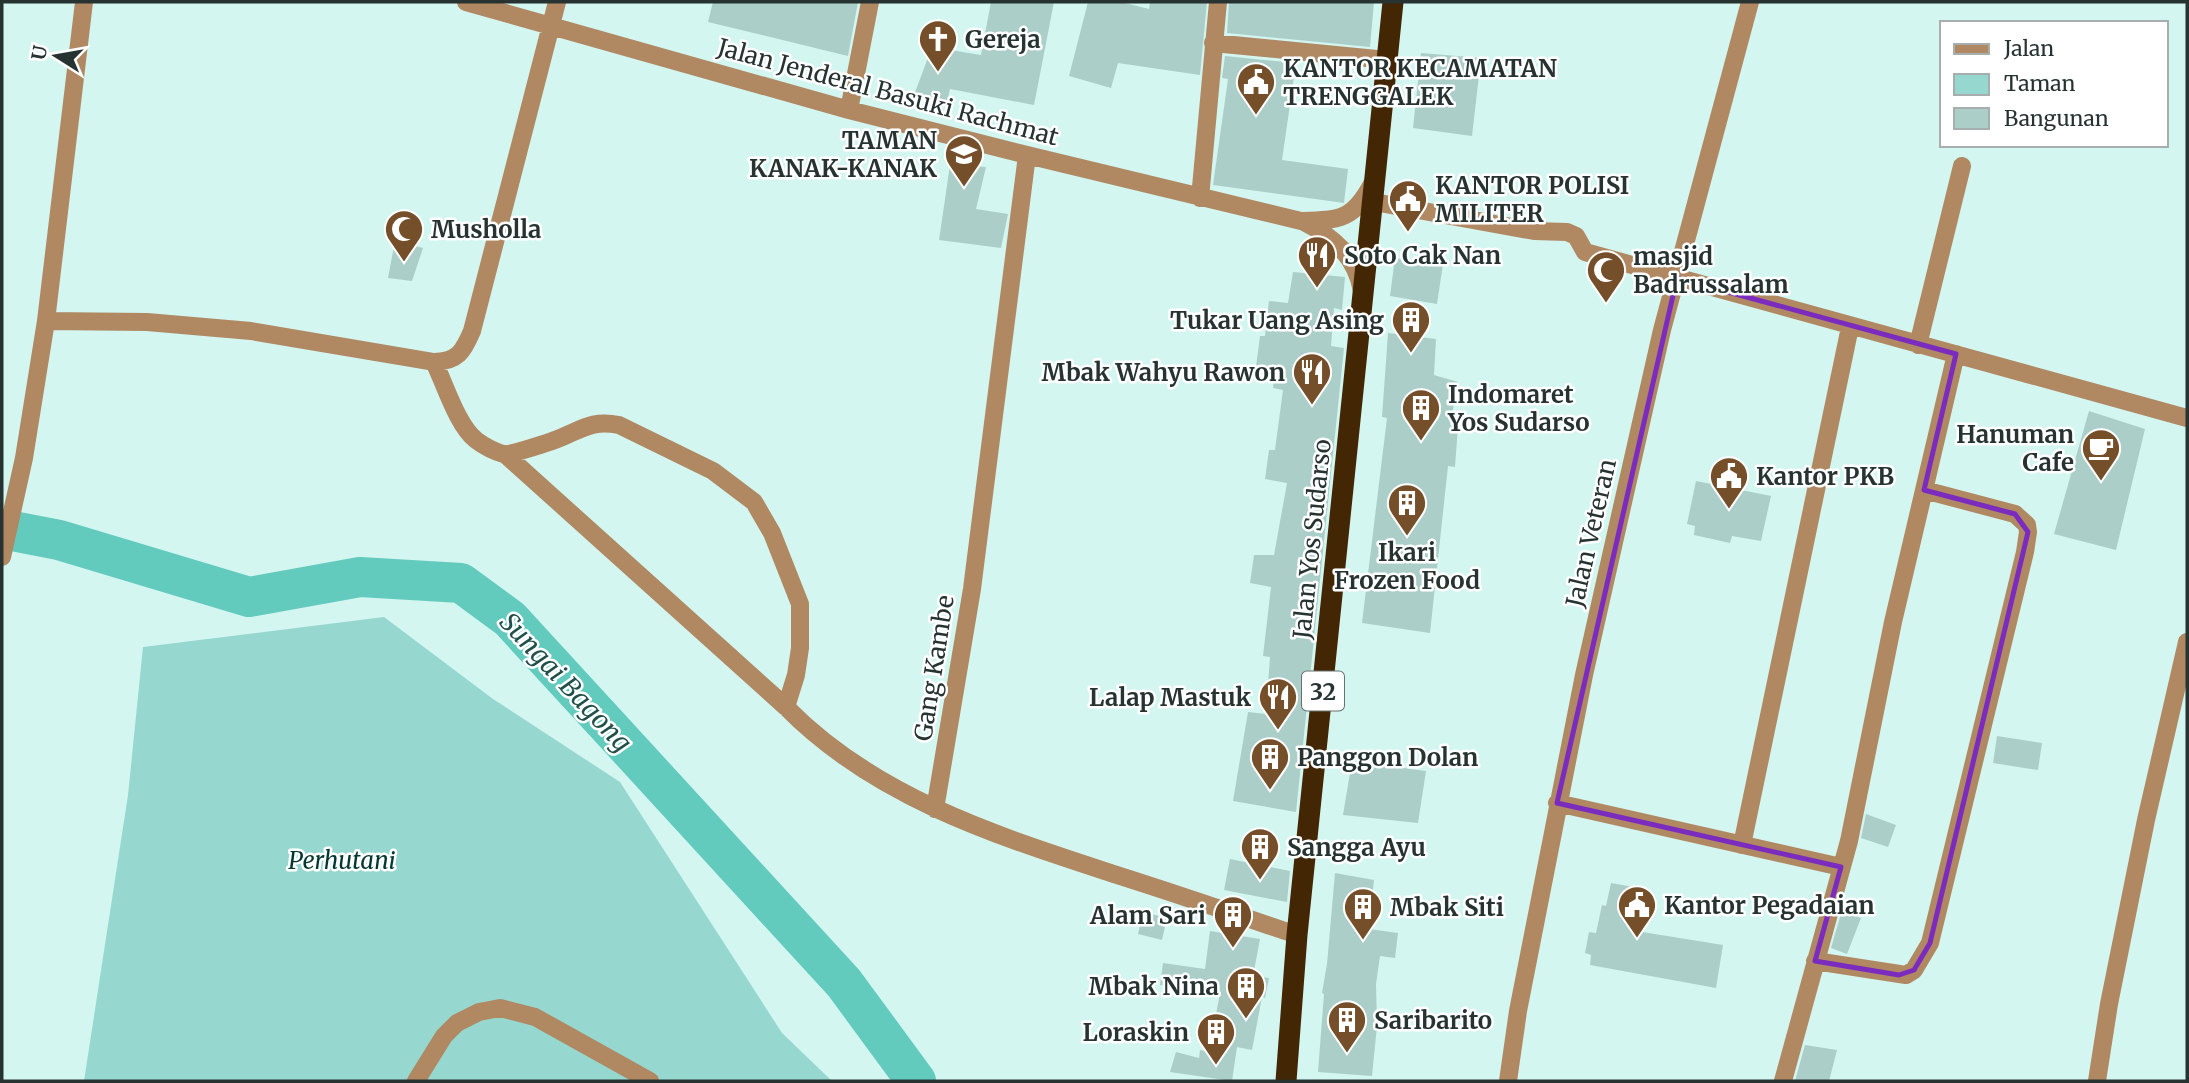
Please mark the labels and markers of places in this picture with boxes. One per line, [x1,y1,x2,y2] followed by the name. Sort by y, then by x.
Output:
[917,18,959,73] church icon: Gereja
[965,24,1041,55] place label: Gereja
[1283,53,1557,112] place label: KANTOR KECAMATAN TRENGGALEK
[1235,61,1277,116] public building icon: KANTOR KECAMATAN TRENGGALEK
[749,125,937,184] place label: TAMAN KANAK-KANAK
[943,133,985,188] school or university icon: TAMAN KANAK-KANAK
[1435,170,1629,229] place label: KANTOR POLISI MILITER
[1387,178,1429,233] public building icon: KANTOR POLISI MILITER
[383,208,425,263] mosque icon: Musholla
[431,214,541,245] place label: Musholla
[1296,234,1338,289] restaurant icon: Soto Cak Nan
[1344,240,1501,271] place label: Soto Cak Nan
[1633,241,1789,300] place label: masjid Badrussalam
[1585,249,1627,304] mosque icon: masjid Badrussalam
[1390,299,1432,354] building icon: Tukar Uang Asing
[1170,305,1384,336] place label: Tukar Uang Asing
[1291,351,1333,406] restaurant icon: Mbak Wahyu Rawon
[1042,357,1285,388] place label: Mbak Wahyu Rawon
[1447,379,1590,438] place label: Indomaret Yos Sudarso
[1400,387,1442,442] building icon: Indomaret Yos Sudarso
[1956,419,2074,478] place label: Hanuman Cafe
[2080,427,2122,482] cafe icon: Hanuman Cafe
[1708,455,1750,510] public building icon: Kantor PKB
[1756,461,1894,492] place label: Kantor PKB
[1386,482,1428,537] building icon: Ikari Frozen Food
[1334,537,1480,596] place label: Ikari Frozen Food
[1257,676,1299,731] restaurant icon: Lalap Mastuk
[1089,682,1251,713] place label: Lalap Mastuk
[1249,736,1291,791] building icon: Panggon Dolan
[1297,742,1478,773] place label: Panggon Dolan
[1239,826,1281,881] building icon: Sangga Ayu
[1287,832,1426,863] place label: Sangga Ayu
[1616,884,1658,939] public building icon: Kantor Pegadaian
[1342,886,1384,941] building icon: Mbak Siti
[1664,890,1875,921] place label: Kantor Pegadaian
[1390,892,1504,923] place label: Mbak Siti
[1212,894,1254,949] building icon: Alam Sari
[1089,900,1206,931] place label: Alam Sari
[1225,965,1267,1020] building icon: Mbak Nina
[1089,971,1219,1002] place label: Mbak Nina
[1326,999,1368,1054] building icon: Saribarito
[1374,1005,1492,1036] place label: Saribarito
[1195,1011,1237,1066] building icon: Loraskin
[1083,1017,1189,1048] place label: Loraskin

